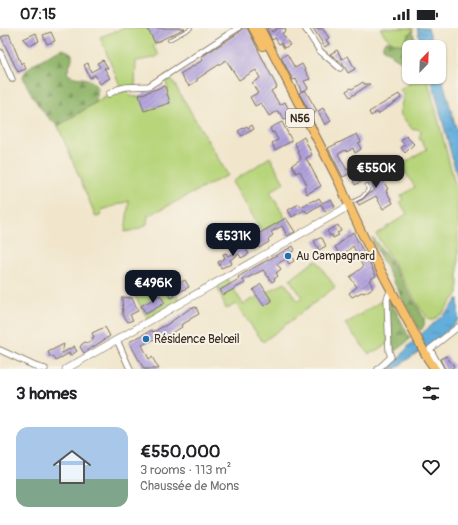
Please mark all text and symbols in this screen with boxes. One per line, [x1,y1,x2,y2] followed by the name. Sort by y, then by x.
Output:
[20,5,56,24] text: 07:15
[402,40,446,84] north arrow
[402,40,446,84] map controls
[286,109,314,127] road number: N56
[348,155,404,189] pin: €550K
[356,160,396,176] text: €550K
[205,223,261,257] pin: €531K
[215,228,251,244] text: €531K
[296,249,375,264] place label: Au Campagnard
[283,251,293,261] marker: Au Campagnard
[125,270,181,304] pin: €496K
[134,275,172,291] text: €496K
[154,332,240,347] place label: Résidence Belœil
[141,334,151,344] marker: Résidence Belœil
[420,382,442,404] icon: filters
[16,383,77,404] text: 3 homes
[140,441,220,462] text: €550,000
[48,443,96,491] icon: home
[420,456,442,478] icon: heart
[140,462,231,478] text: 3 rooms · 113 m²
[140,478,239,494] text: Chaussée de Mons

